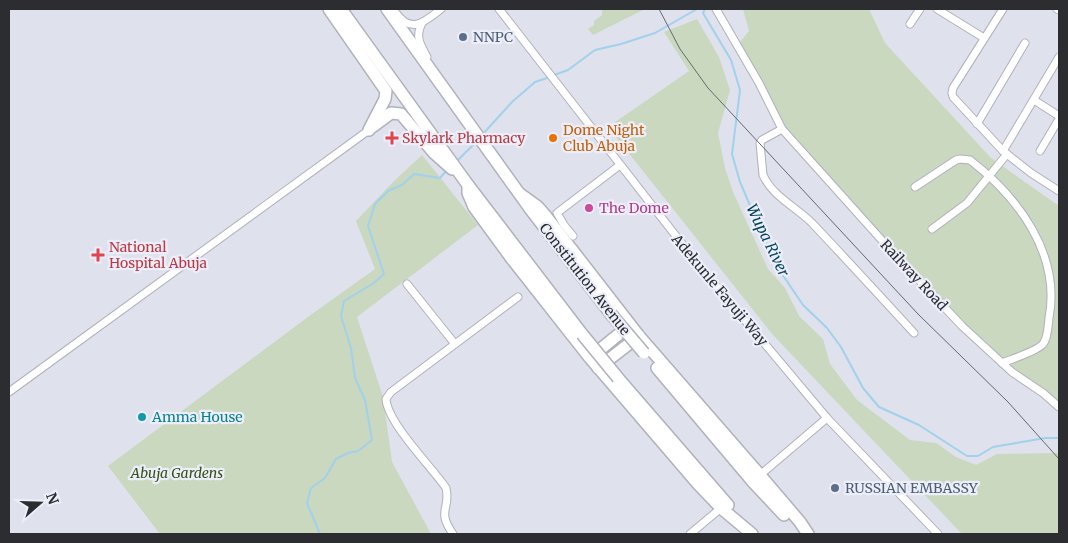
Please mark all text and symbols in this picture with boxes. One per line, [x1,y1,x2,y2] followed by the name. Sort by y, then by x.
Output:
[473,28,513,46] place label: NNPC
[457,31,469,43] marker: NNPC
[563,121,645,155] place label: Dome Night Club Abuja
[402,129,526,147] place label: Skylark Pharmacy
[386,132,398,144] marker: Skylark Pharmacy
[547,132,559,144] marker: Dome Night Club Abuja
[599,199,669,217] place label: The Dome
[742,201,794,280] water label: Wupa River
[583,202,595,214] marker: The Dome
[536,219,634,339] street label: Constitution Avenue
[667,230,772,350] street label: Adekunle Fayuji Way
[877,236,952,315] street label: Railway Road
[109,238,208,272] place label: National Hospital Abuja
[91,248,105,262] marker: National Hospital Abuja
[151,408,243,426] place label: Amma House
[136,411,148,423] marker: Amma House
[130,464,223,482] park label: Abuja Gardens
[15,478,65,528] north arrow
[845,479,979,497] place label: RUSSIAN EMBASSY
[829,482,841,494] marker: RUSSIAN EMBASSY
[42,490,63,507] text: N

